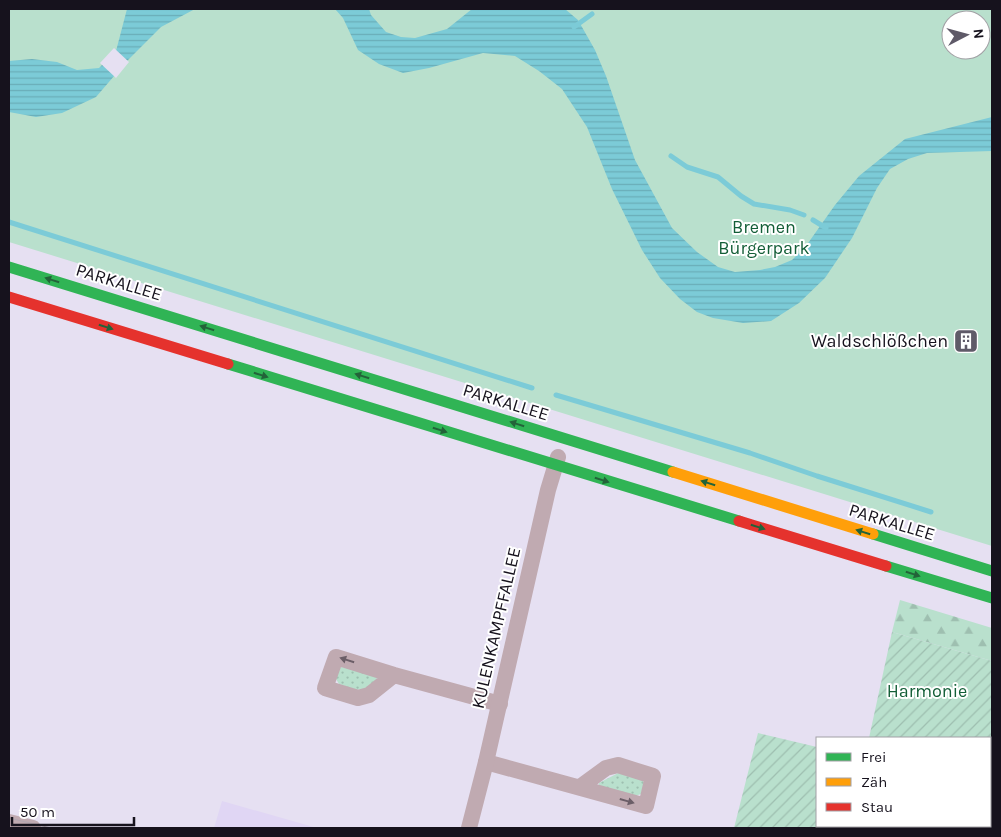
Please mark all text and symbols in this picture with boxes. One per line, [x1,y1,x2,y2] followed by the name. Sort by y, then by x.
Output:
[941,10,991,60] north arrow
[969,28,987,40] text: N
[718,216,810,259] park label: Bremen Bürgerpark
[73,258,165,306] street label: PARKALLEE
[44,276,59,283] one-way arrow
[199,323,214,331] one-way arrow
[98,324,113,332] one-way arrow
[953,328,979,354] building icon: Waldschlößchen
[811,330,948,352] place label: Waldschlößchen
[254,371,269,379] one-way arrow
[355,371,370,379] one-way arrow
[460,378,552,426] street label: PARKALLEE
[510,419,525,427] one-way arrow
[432,426,447,434] one-way arrow
[595,476,610,484] one-way arrow
[700,479,715,486] one-way arrow
[846,498,938,546] street label: PARKALLEE
[750,523,765,531] one-way arrow
[855,527,870,535] one-way arrow
[467,545,525,711] street label: KULENKAMPFFALLEE
[906,570,921,578] one-way arrow
[340,656,355,664] one-way arrow
[887,680,967,702] park label: Harmonie
[816,737,991,827] legend
[861,748,886,766] text: Frei
[861,773,887,791] text: Zäh
[12,794,135,826] scale bar
[620,797,635,805] one-way arrow
[861,798,893,816] text: Stau
[20,803,55,821] text: 50 m

